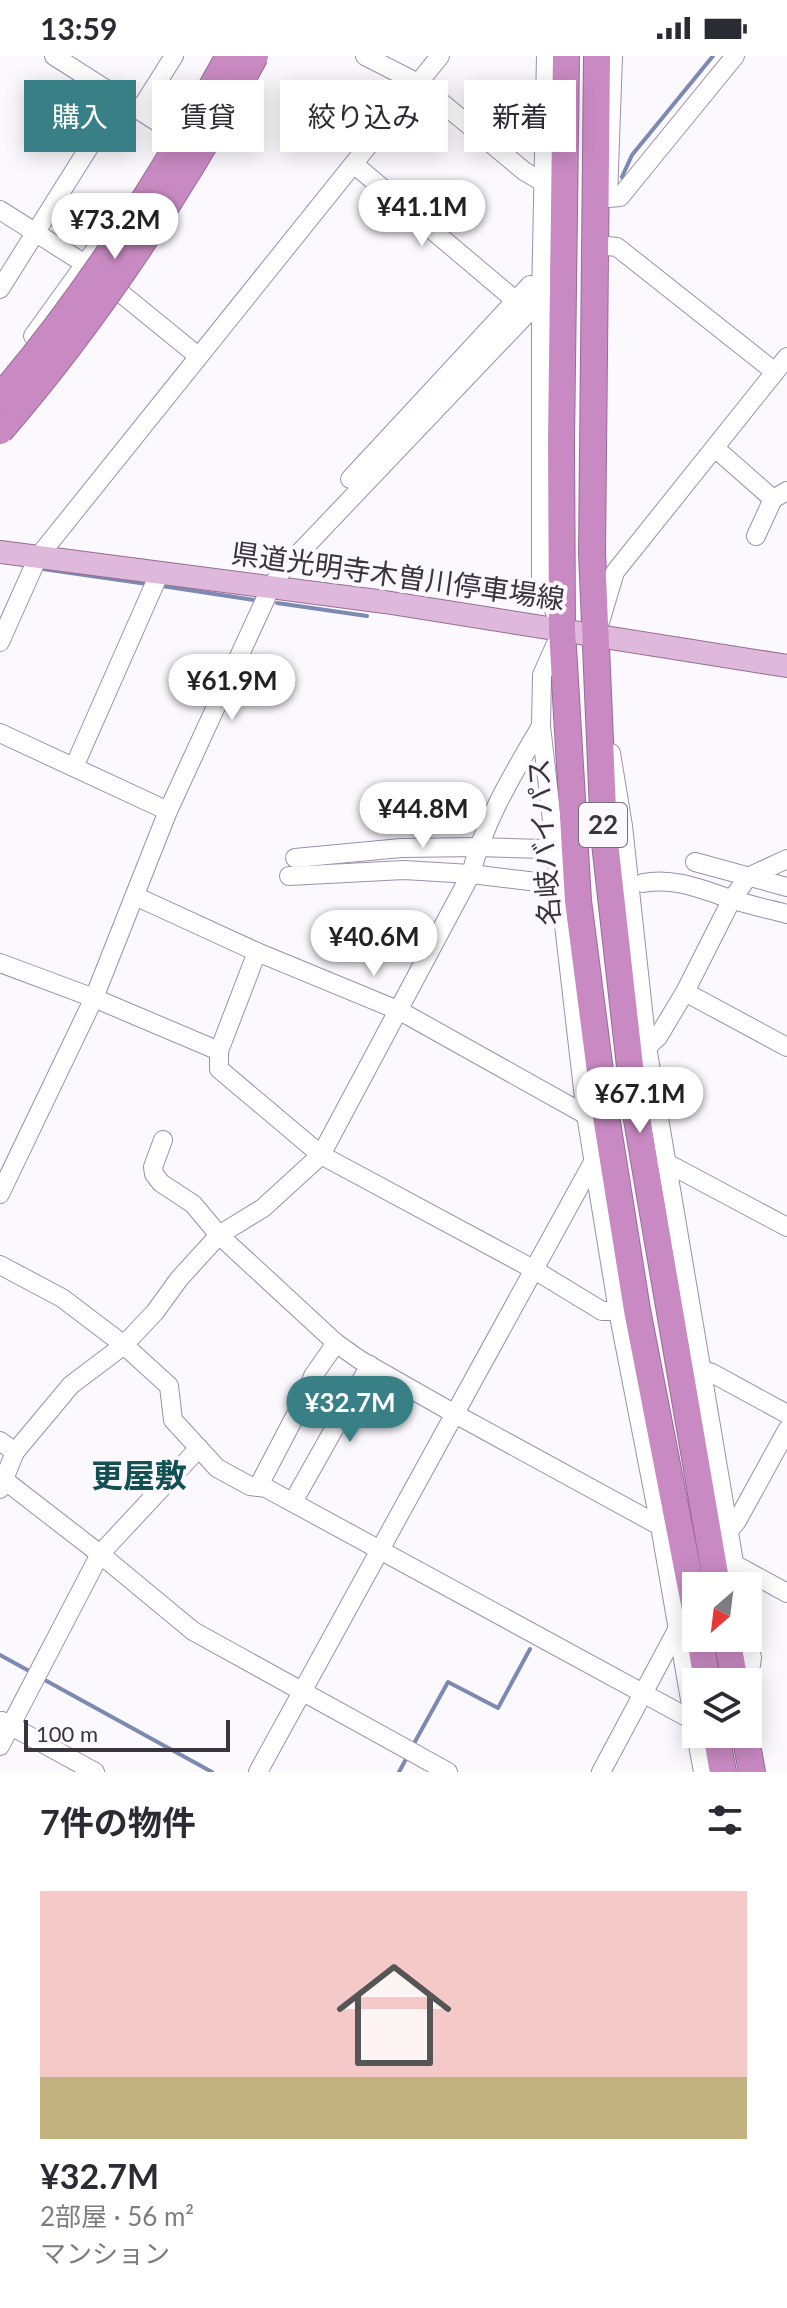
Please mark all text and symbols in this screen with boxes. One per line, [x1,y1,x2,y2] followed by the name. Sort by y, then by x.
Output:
[40,10,117,46] text: 13:59
[24,80,136,152] chip: 購入
[152,80,264,152] chip: 賃貸
[280,80,448,152] chip: 絞り込み
[464,80,576,152] chip: 新着
[357,180,487,248] pin: ¥41.1M
[376,190,468,222] text: ¥41.1M
[50,193,180,261] pin: ¥73.2M
[69,203,161,235] text: ¥73.2M
[229,535,567,615] street label: 県道光明寺木曽川停車場線
[167,654,297,722] pin: ¥61.9M
[186,664,278,696] text: ¥61.9M
[520,757,566,927] street label: 名岐バイパス
[358,782,488,850] pin: ¥44.8M
[377,792,469,824] text: ¥44.8M
[579,803,627,847] road number: 22
[309,910,439,978] pin: ¥40.6M
[328,920,420,952] text: ¥40.6M
[575,1067,705,1135] pin: ¥67.1M
[594,1077,686,1109] text: ¥67.1M
[285,1376,415,1444] pin: ¥32.7M
[304,1386,396,1418] text: ¥32.7M
[91,1455,187,1494] district label: 更屋敷
[682,1572,762,1652] north arrow
[682,1572,762,1748] map controls
[682,1668,762,1748] button: layers
[24,1716,230,1752] scale bar
[36,1720,98,1747] text: 100 m
[703,1798,747,1842] icon: filters
[40,1801,196,1842] text: 7件の物件
[322,1943,466,2087] icon: home
[40,2155,159,2196] text: ¥32.7M
[40,2200,194,2232] text: 2部屋 · 56 m²
[40,2237,170,2269] text: マンション

